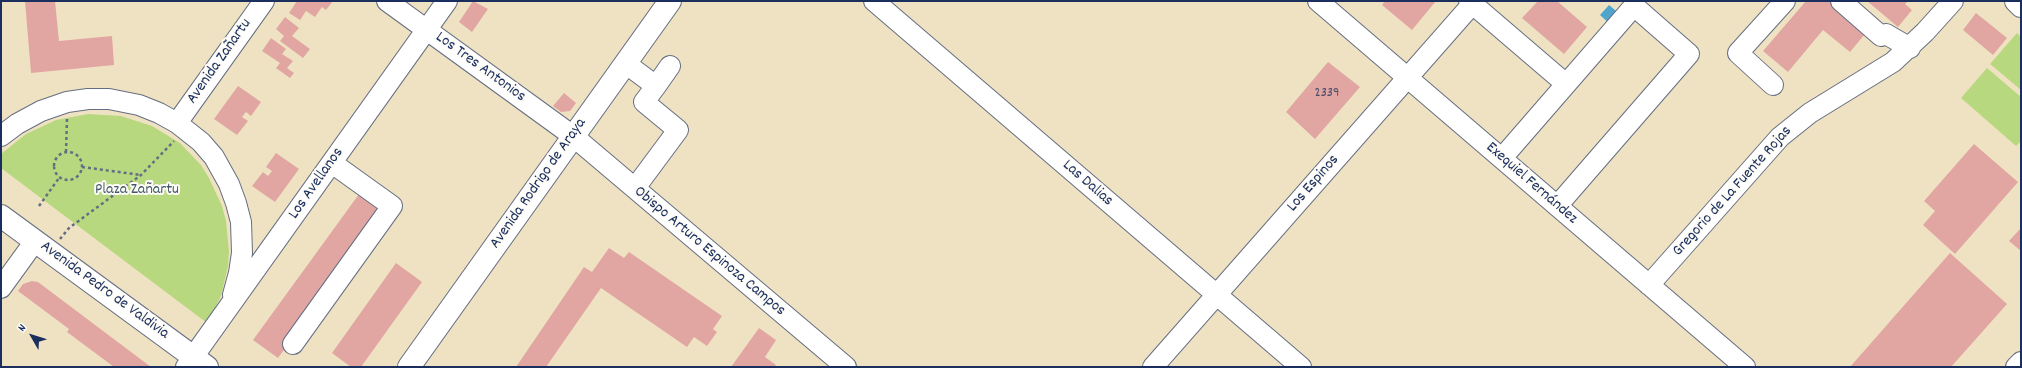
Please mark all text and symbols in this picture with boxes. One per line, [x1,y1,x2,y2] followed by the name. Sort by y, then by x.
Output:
[184,16,256,108] street label: Avenida Zañartu
[431,29,529,107] street label: Los Tres Antonios
[1315,86,1339,102] house number: 2339
[487,115,591,253] street label: Avenida Rodrigo de Araya
[1669,123,1797,261] street label: Gregorio de La Fuente Rojas
[1481,139,1581,229] street label: Exequiel Fernández
[285,145,349,223] street label: Los Avellanos
[1284,151,1344,217] street label: Los Espinos
[1058,157,1116,211] street label: Las Dalias
[95,181,179,201] park label: Plaza Zañartu
[629,183,789,321] street label: Obispo Arturo Espinoza Campos
[36,238,172,344] street label: Avenida Pedro de Valdivia
[12,316,52,356] north arrow
[15,321,31,336] text: N

